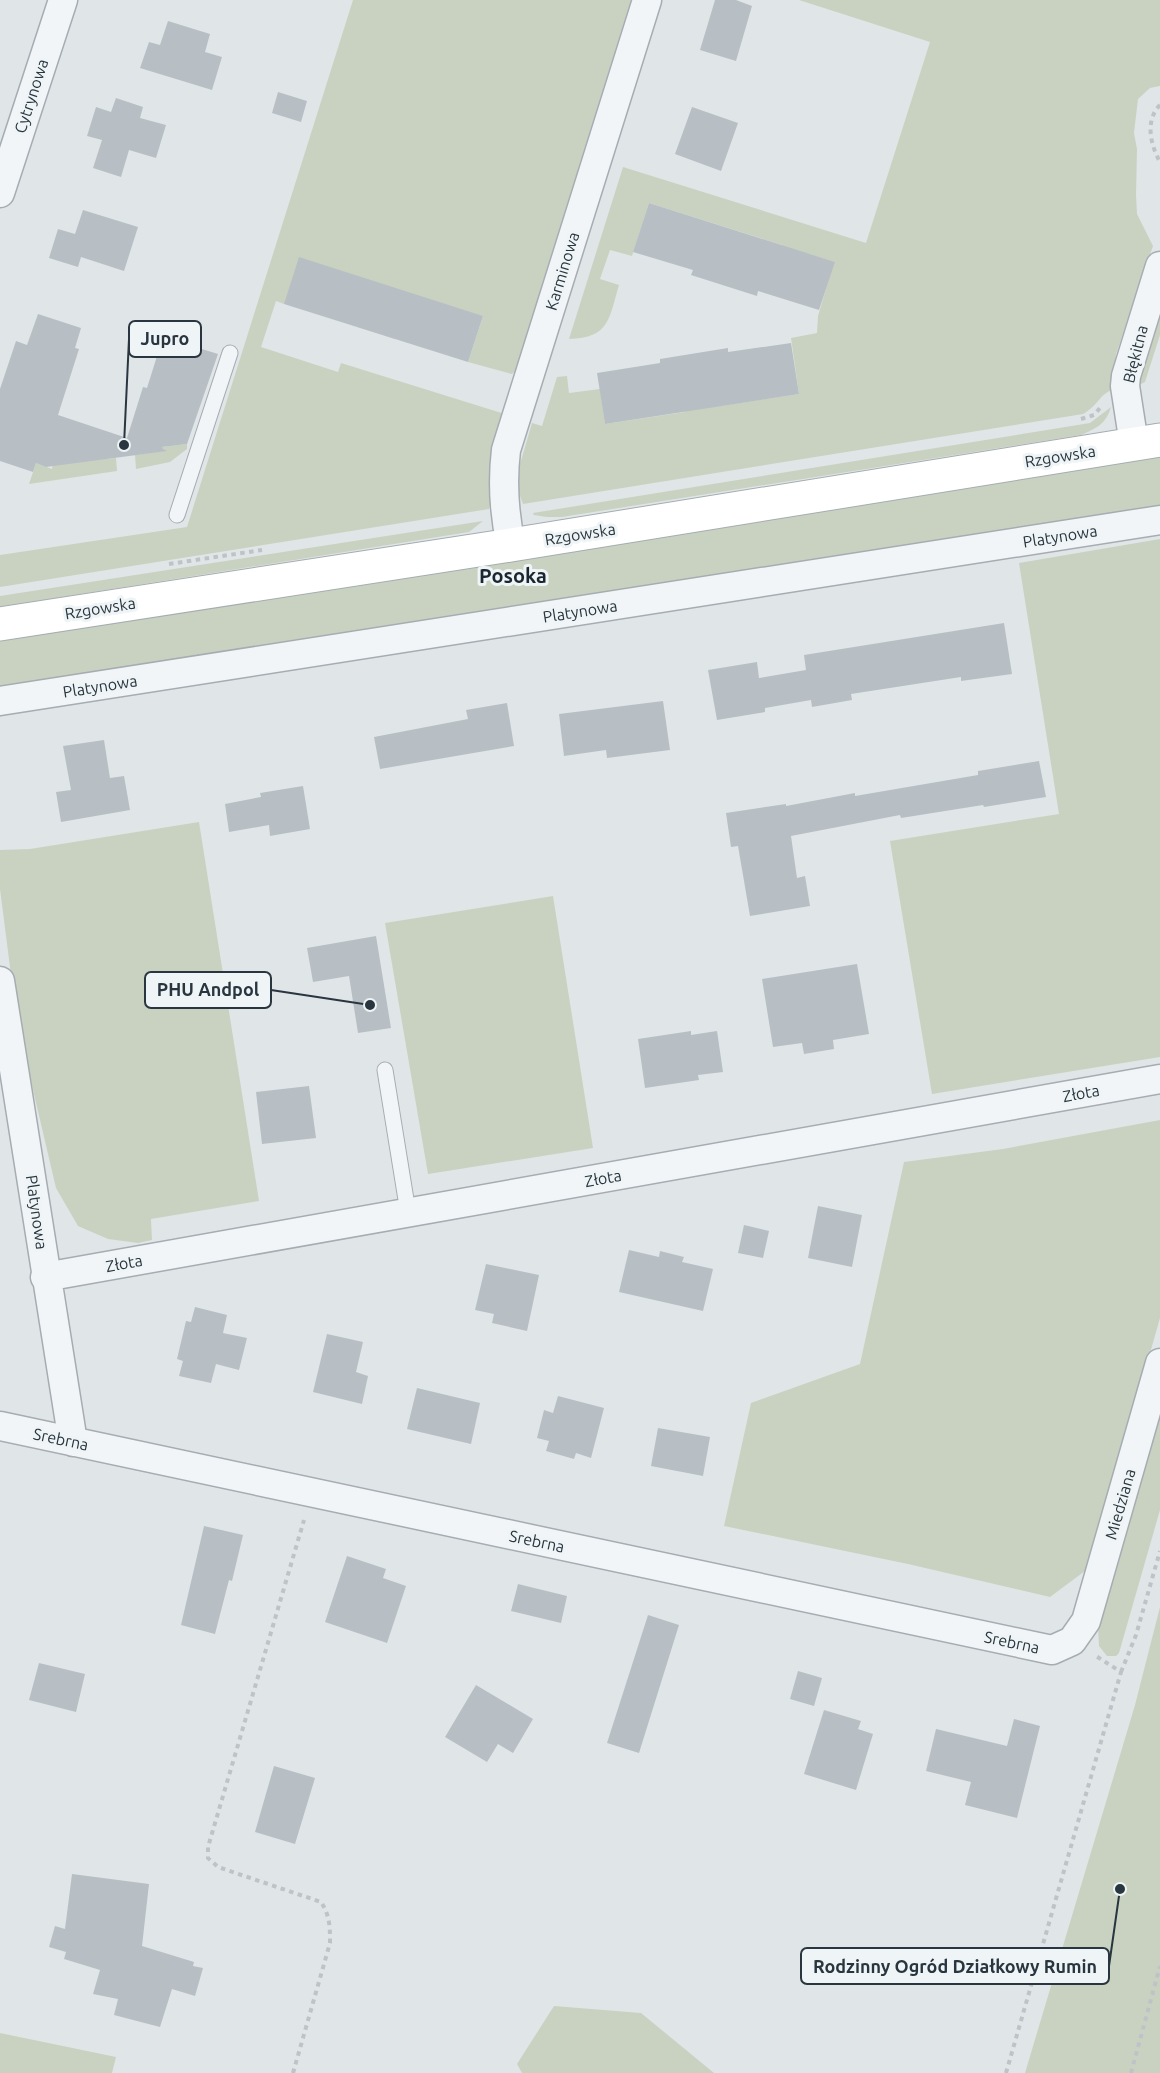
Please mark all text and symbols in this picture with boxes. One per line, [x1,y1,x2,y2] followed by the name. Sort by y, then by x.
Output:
[11,57,51,135] street label: Cytrynowa
[542,230,582,312] street label: Karminowa
[129,321,201,357] callout: Jupro
[1119,323,1151,385] street label: Błękitna
[141,328,189,348] text: Jupro
[1023,442,1097,470] street label: Rzgowska
[543,520,617,548] street label: Rzgowska
[1021,521,1099,551] street label: Platynowa
[479,564,547,587] district label: Posoka
[63,594,137,622] street label: Rzgowska
[541,596,619,626] street label: Platynowa
[61,671,139,701] street label: Platynowa
[145,972,271,1008] callout: PHU Andpol
[157,979,260,999] text: PHU Andpol
[1061,1081,1101,1105] street label: Złota
[583,1166,623,1190] street label: Złota
[23,1174,51,1250] street label: Platynowa
[104,1251,144,1275] street label: Złota
[32,1424,90,1454] street label: Srebrna
[1101,1467,1139,1541] street label: Miedziana
[508,1526,566,1556] street label: Srebrna
[983,1627,1041,1657] street label: Srebrna
[801,1948,1109,1984] callout: Rodzinny Ogród Działkowy Rumin
[813,1956,1097,1976] text: Rodzinny Ogród Działkowy Rumin

